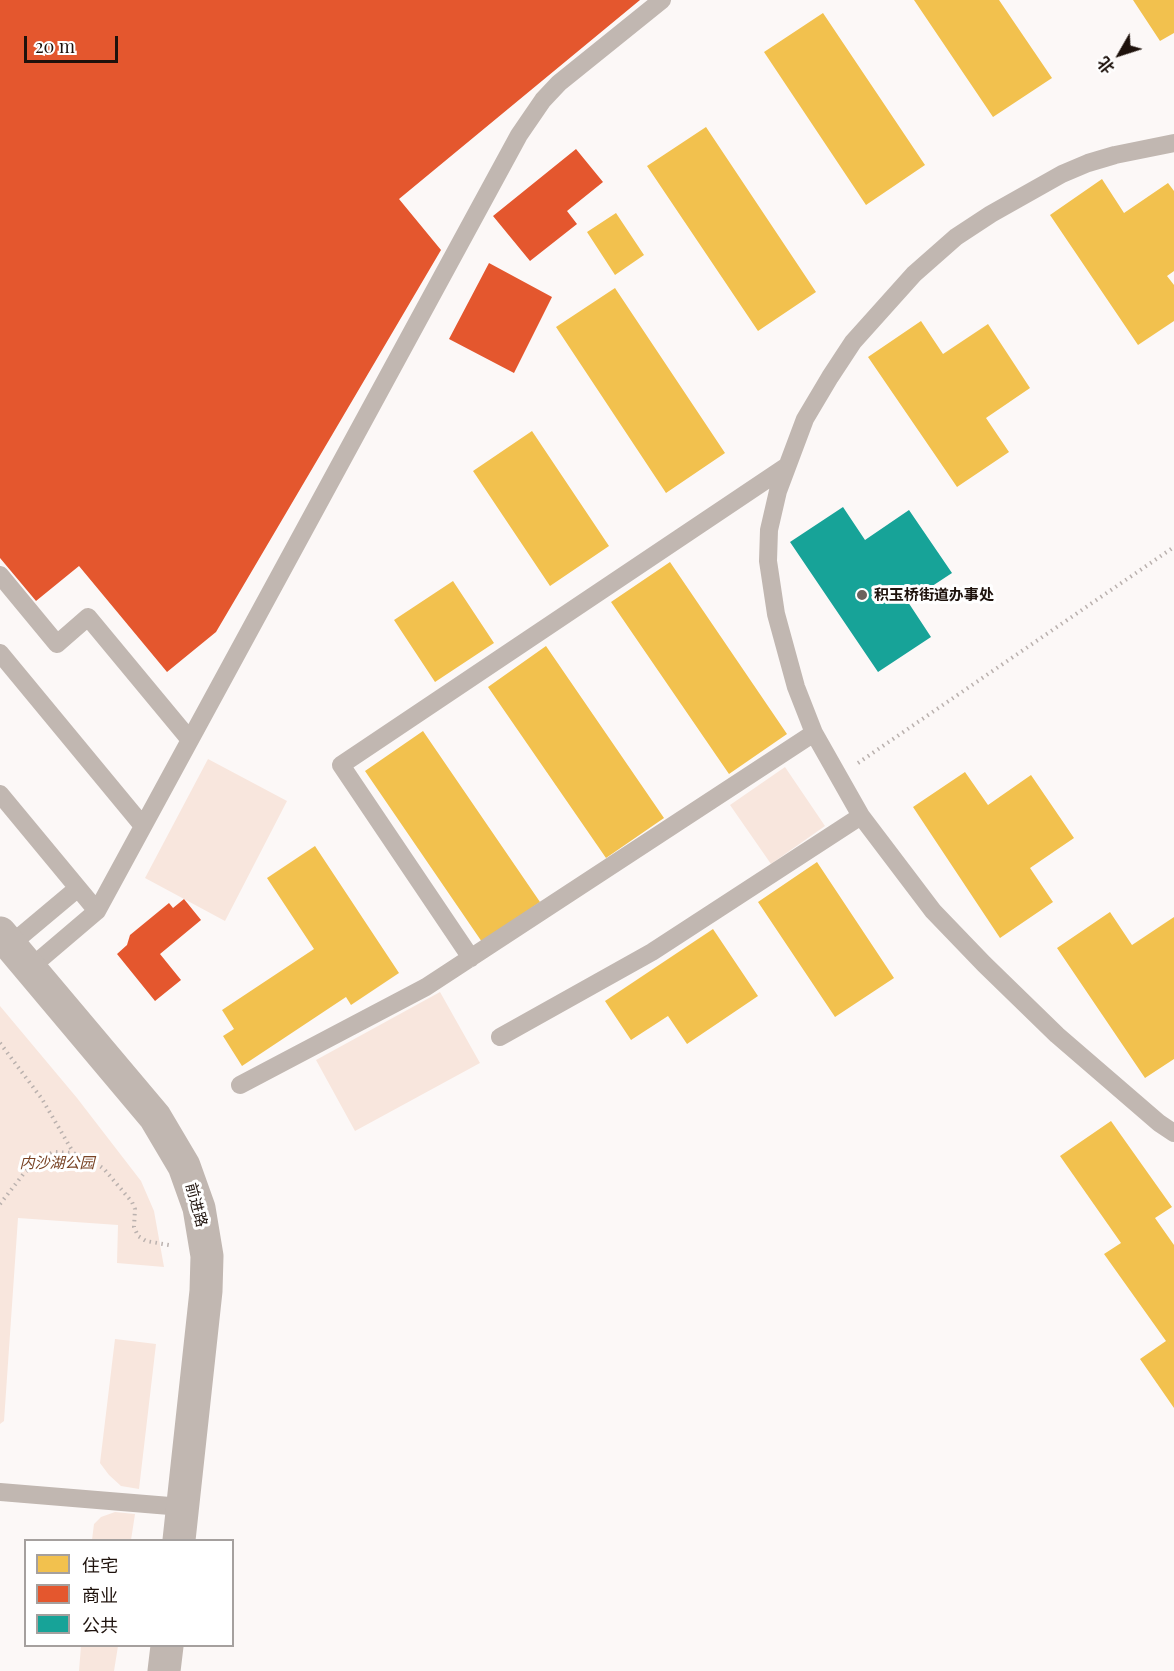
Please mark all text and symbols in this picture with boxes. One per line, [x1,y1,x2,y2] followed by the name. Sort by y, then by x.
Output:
[27,24,122,62] scale bar
[1090,24,1150,84] north arrow
[35,34,75,58] text: 20 m
[1092,53,1119,78] text: 北
[874,586,994,604] place label: 积玉桥街道办事处
[855,588,869,602] marker: 积玉桥街道办事处
[20,1154,94,1172] park label: 内沙湖公园
[181,1181,211,1229] street label: 前进路
[24,1539,234,1647] legend
[82,1553,118,1577] text: 住宅
[82,1583,118,1607] text: 商业
[82,1613,118,1637] text: 公共

